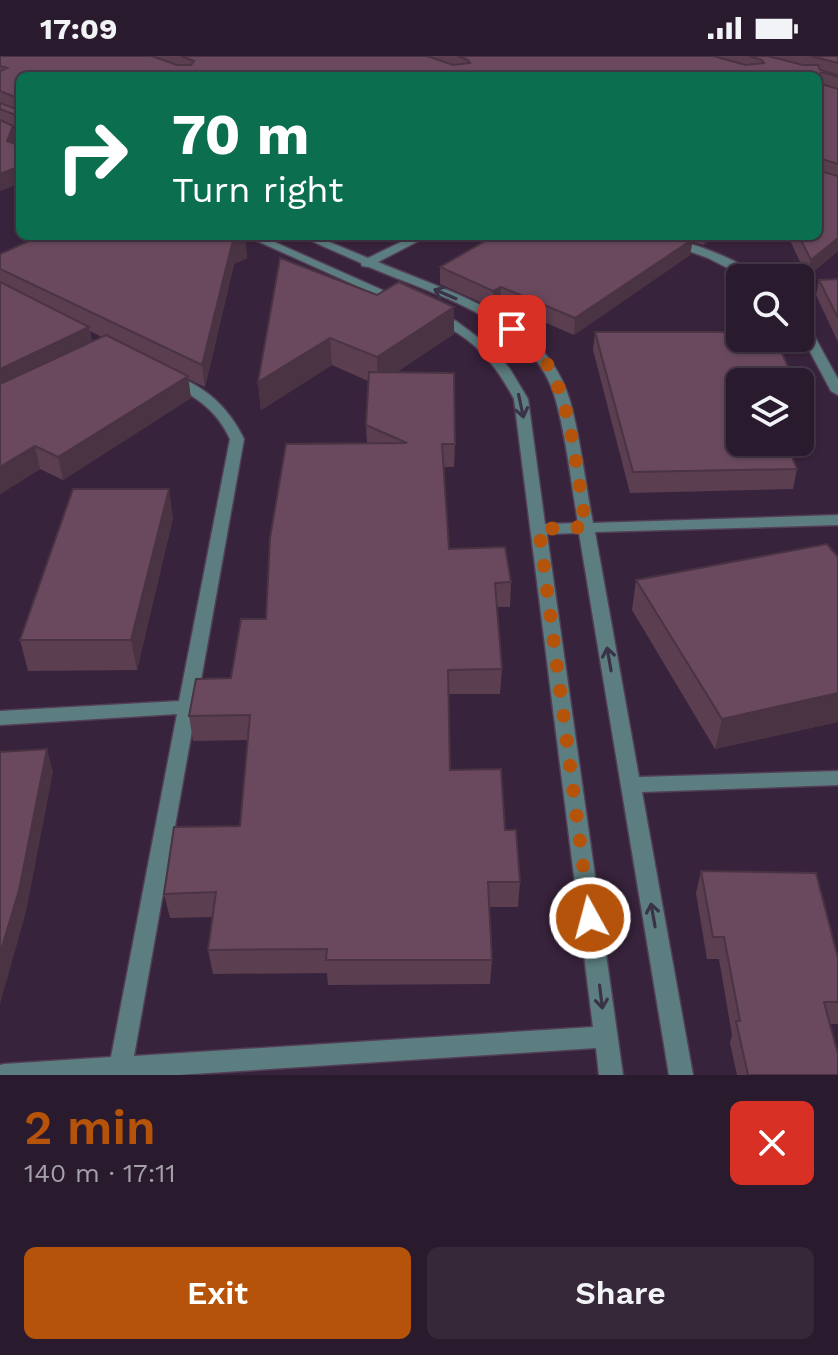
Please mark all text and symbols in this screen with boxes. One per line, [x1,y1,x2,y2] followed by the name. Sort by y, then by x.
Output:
[40,11,118,46] text: 17:09
[172,102,309,168] text: 70 m
[40,104,144,208] icon: right
[172,169,343,211] text: Turn right
[726,264,814,456] map controls
[726,264,814,352] button: search
[433,285,458,300] one-way arrow
[478,295,546,363] pin
[490,307,534,351] icon: arrive
[726,368,814,456] button: layers
[514,393,529,419] one-way arrow
[601,647,616,672] one-way arrow
[548,876,632,960] position arrow
[645,903,660,929] one-way arrow
[593,983,608,1010] one-way arrow
[24,1099,156,1156] text: 2 min
[730,1101,814,1185] button: close
[24,1158,176,1188] text: 140 m · 17:11
[24,1247,411,1339] button: Exit
[427,1247,814,1339] button: Share

